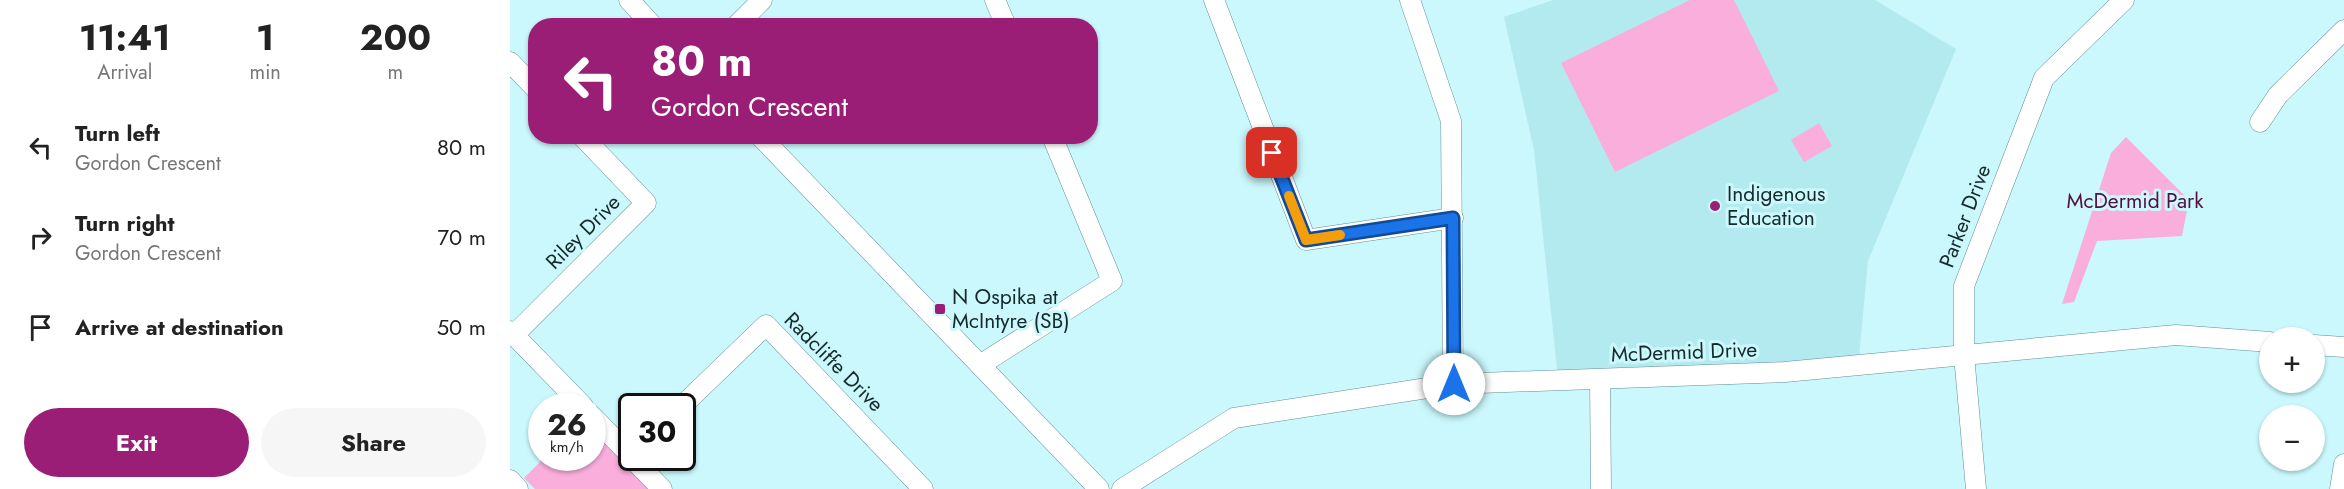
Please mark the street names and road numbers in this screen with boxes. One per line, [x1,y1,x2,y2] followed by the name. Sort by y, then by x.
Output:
[1932,160,1998,272] street label: Parker Drive
[539,188,627,276] street label: Riley Drive
[777,305,891,419] street label: Radcliffe Drive
[1610,334,1758,370] street label: McDermid Drive

